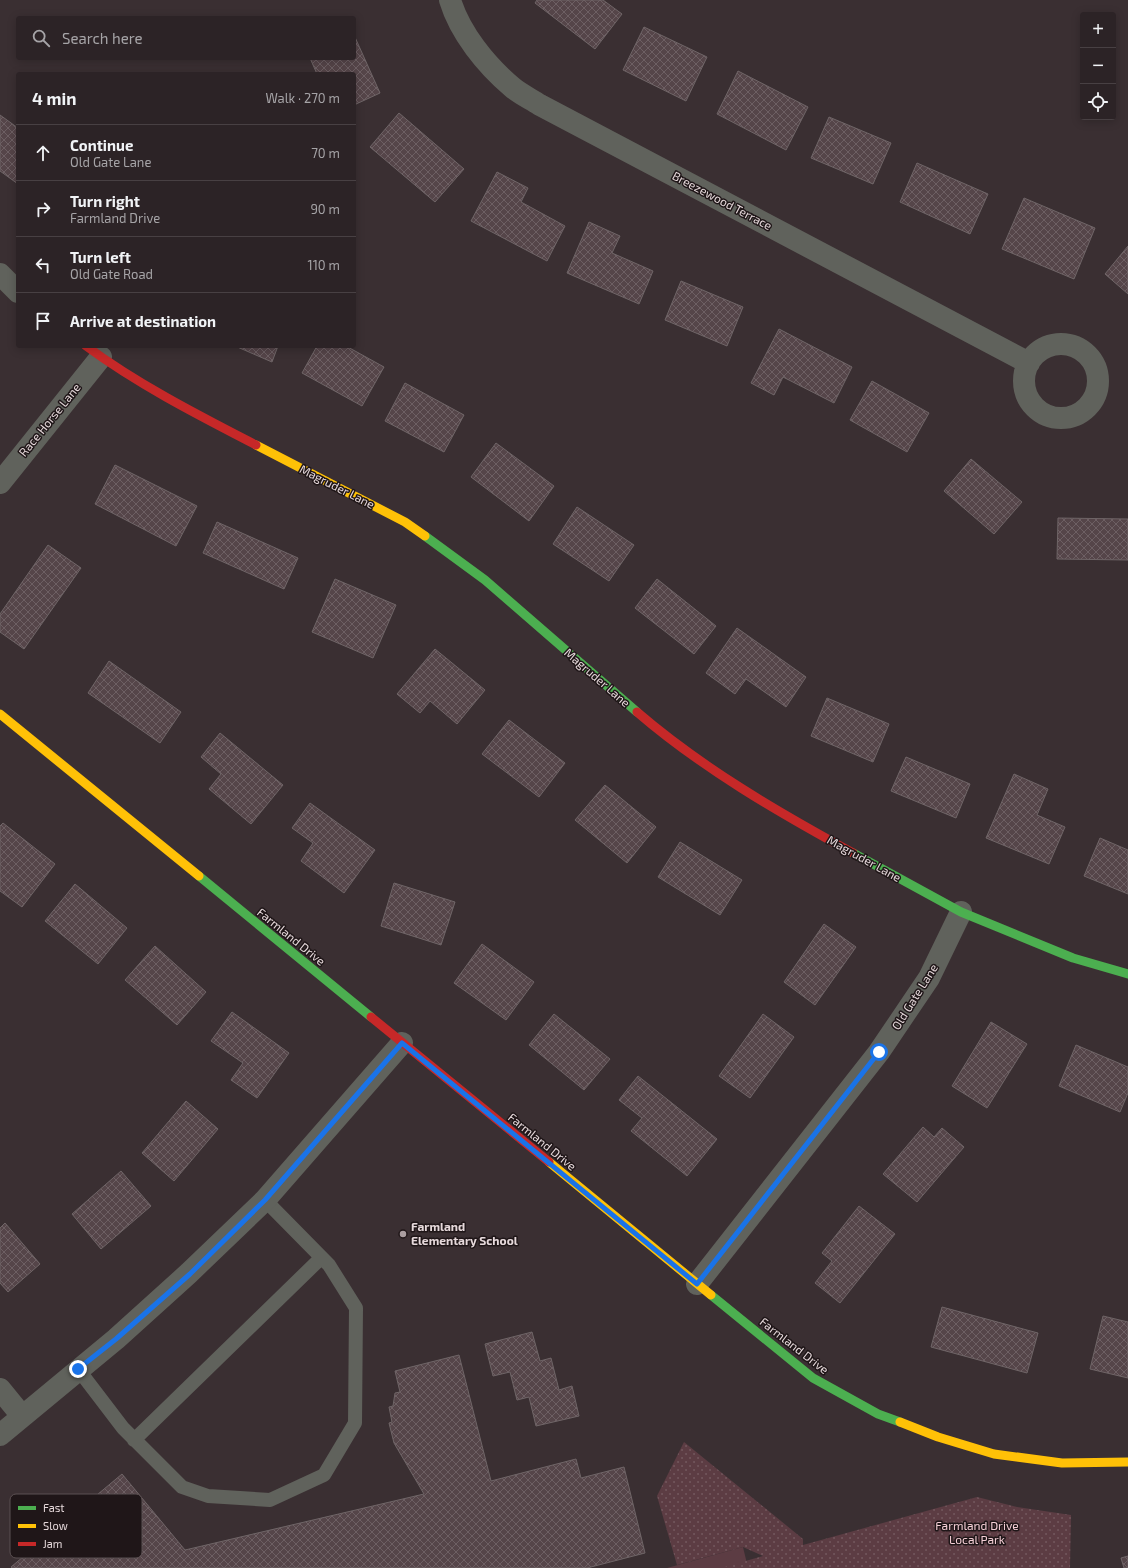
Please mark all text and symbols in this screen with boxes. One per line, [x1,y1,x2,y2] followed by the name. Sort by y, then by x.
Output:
[1080,12,1116,120] map controls
[1080,12,1116,48] button: +
[16,16,356,60] search box
[30,27,52,49] icon: search
[62,29,143,47] text: Search here
[1080,48,1116,84] button: −
[1080,84,1116,120] button: locate
[32,88,76,108] text: 4 min
[265,90,340,106] text: Walk · 270 m
[70,136,133,154] text: Continue
[32,142,54,164] icon: ahead
[311,145,340,161] text: 70 m
[70,154,151,170] text: Old Gate Lane
[670,168,775,232] street label: Breezewood Terrace
[70,192,140,210] text: Turn right
[32,198,54,220] icon: right
[310,201,340,217] text: 90 m
[70,210,160,226] text: Farmland Drive
[70,248,131,266] text: Turn left
[32,254,54,276] icon: left
[308,257,340,273] text: 110 m
[70,266,153,282] text: Old Gate Road
[32,310,54,332] icon: arrive
[70,312,216,330] text: Arrive at destination
[15,380,83,459] street label: Race Horse Lane
[298,461,377,511] street label: Magruder Lane
[562,645,633,709] street label: Magruder Lane
[825,832,904,884] street label: Magruder Lane
[255,905,328,968] street label: Farmland Drive
[888,961,940,1032] street label: Old Gate Lane
[870,1043,888,1061] route start
[506,1110,579,1173] street label: Farmland Drive
[411,1219,518,1248] place label: Farmland Elementary School
[398,1229,408,1239] marker: Farmland Elementary School
[757,1314,832,1376] street label: Farmland Drive
[69,1360,87,1378] route end
[10,1494,142,1558] legend
[43,1501,65,1514] text: Fast
[935,1518,1019,1546] park label: Farmland Drive Local Park
[43,1519,68,1532] text: Slow
[43,1537,62,1550] text: Jam

